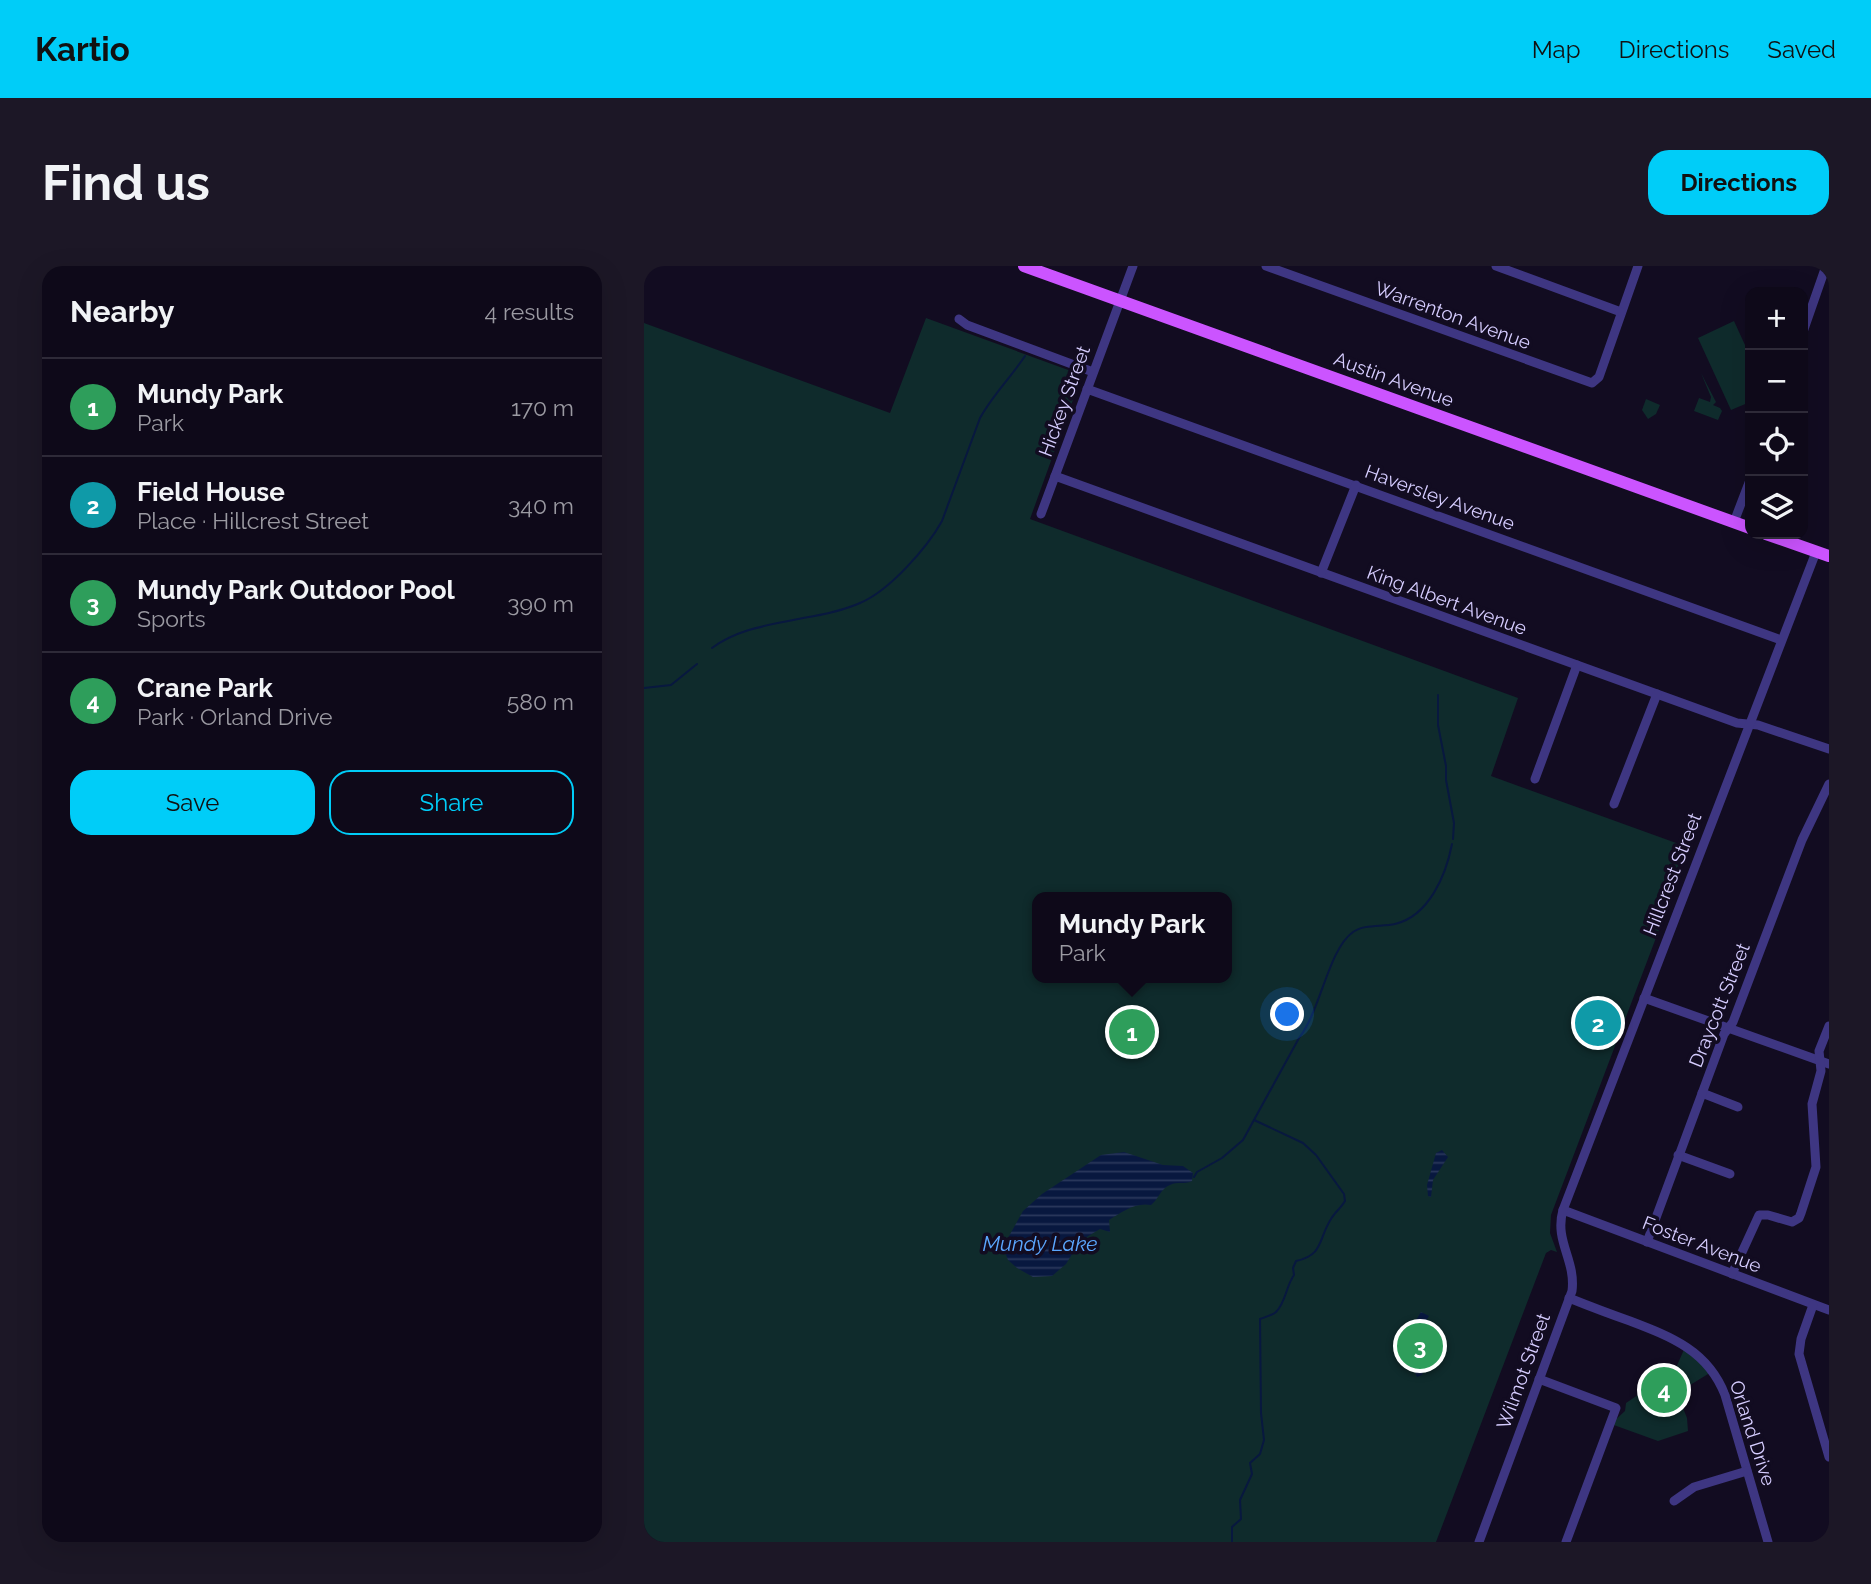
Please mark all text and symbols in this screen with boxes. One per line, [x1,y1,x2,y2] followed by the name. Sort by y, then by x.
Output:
[35,30,130,69] text: Kartio
[1532,35,1581,64] text: Map
[1619,35,1729,64] text: Directions
[1767,35,1836,64] text: Saved
[1648,150,1829,215] button: Directions
[42,154,210,211] text: Find us
[1372,277,1534,353] street label: Warrenton Avenue
[1745,287,1808,539] map controls
[1745,287,1808,350] button: +
[70,294,174,329] text: Nearby
[485,298,574,325] text: 4 results
[1034,342,1094,459] street label: Hickey Street
[1331,347,1457,411] street label: Austin Avenue
[1745,350,1808,413] button: −
[137,379,283,409] text: Mundy Park
[87,394,99,421] text: 1
[511,394,574,421] text: 170 m
[137,409,184,436] text: Park
[1745,413,1808,476] button: locate
[1362,460,1518,534] street label: Haversley Avenue
[1745,476,1808,539] button: layers
[137,477,285,507] text: Field House
[87,492,99,519] text: 2
[508,492,574,519] text: 340 m
[137,507,369,534] text: Place · Hillcrest Street
[1364,561,1530,639] street label: King Albert Avenue
[137,575,455,605] text: Mundy Park Outdoor Pool
[87,590,99,617] text: 3
[507,590,574,617] text: 390 m
[137,605,206,632] text: Sports
[137,673,273,703] text: Crane Park
[86,688,100,715] text: 4
[507,688,574,715] text: 580 m
[137,703,333,730] text: Park · Orland Drive
[70,770,315,835] button: Save
[329,770,574,835] button: Share
[1639,809,1706,938] street label: Hillcrest Street
[1032,892,1232,983] popup
[1059,909,1205,939] text: Mundy Park
[1059,939,1106,966] text: Park
[1684,939,1754,1070] street label: Draycott Street
[1270,997,1304,1031] your location
[1575,997,1621,1049] pin: 2
[1109,1006,1155,1058] pin: 1
[1639,1211,1765,1277] street label: Foster Avenue
[982,1231,1098,1256] water label: Mundy Lake
[1492,1309,1554,1432] street label: Wilmot Street
[1397,1320,1443,1372] pin: 3
[1641,1364,1687,1416] pin: 4
[1726,1378,1780,1488] street label: Orland Drive

